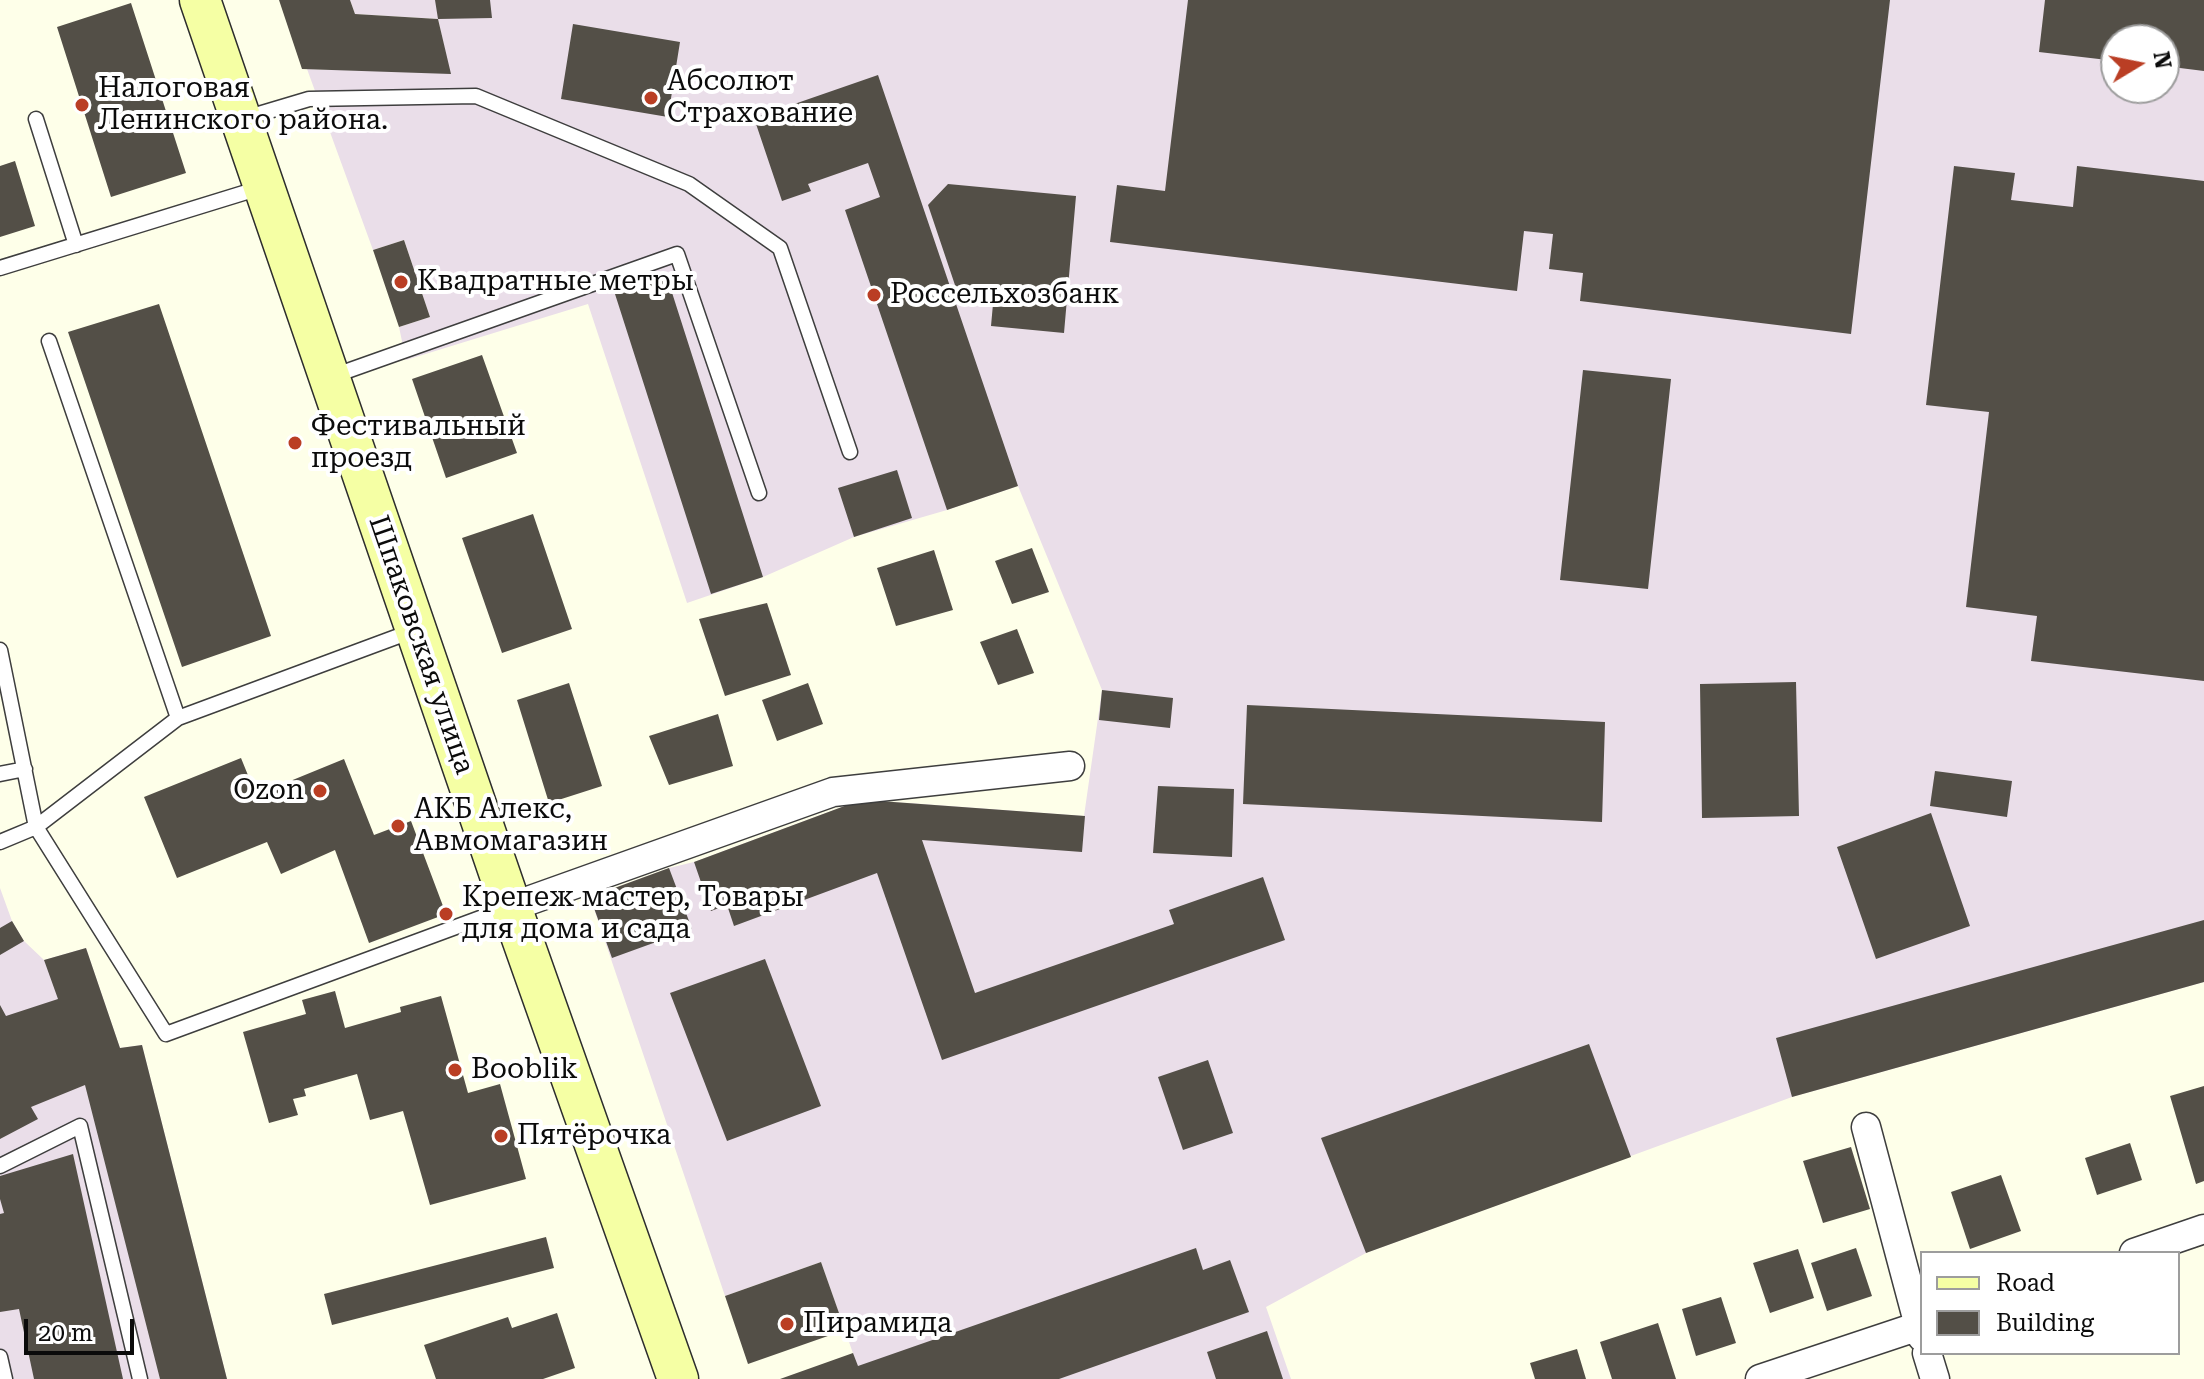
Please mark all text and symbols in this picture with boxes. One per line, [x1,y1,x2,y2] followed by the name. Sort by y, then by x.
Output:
[2100,24,2180,104] north arrow
[2148,50,2176,71] text: N
[667,65,853,131] place label: Абсолют Страхование
[98,72,388,138] place label: Налоговая Ленинского района.
[642,89,660,107] marker: Абсолют Страхование
[73,96,91,114] marker: Налоговая Ленинского района.
[417,265,694,299] place label: Квадратные метры
[392,273,410,291] marker: Квадратные метры
[890,278,1119,312] place label: Россельхозбанк
[865,286,883,304] marker: Россельхозбанк
[311,410,526,476] place label: Фестивальный проезд
[286,434,304,452] marker: Фестивальный проезд
[361,511,481,779] street label: Шпаковская улица
[233,774,304,808] place label: Ozon
[311,782,329,800] marker: Ozon
[414,793,608,859] place label: АКБ Алекс, Авмомагазин
[389,817,407,835] marker: АКБ Алекс, Авмомагазин
[462,881,804,947] place label: Крепеж мастер, Товары для дома и сада
[437,905,455,923] marker: Крепеж мастер, Товары для дома и сада
[471,1053,578,1087] place label: Booblik
[446,1061,464,1079] marker: Booblik
[517,1119,671,1153] place label: Пятёрочка
[492,1127,510,1145] marker: Пятёрочка
[1920,1251,2180,1355] legend
[1996,1269,2055,1297] text: Road
[28,1303,138,1353] scale bar
[803,1307,952,1341] place label: Пирамида
[1996,1309,2094,1337] text: Building
[778,1315,796,1333] marker: Пирамида
[38,1319,93,1347] text: 20 m

